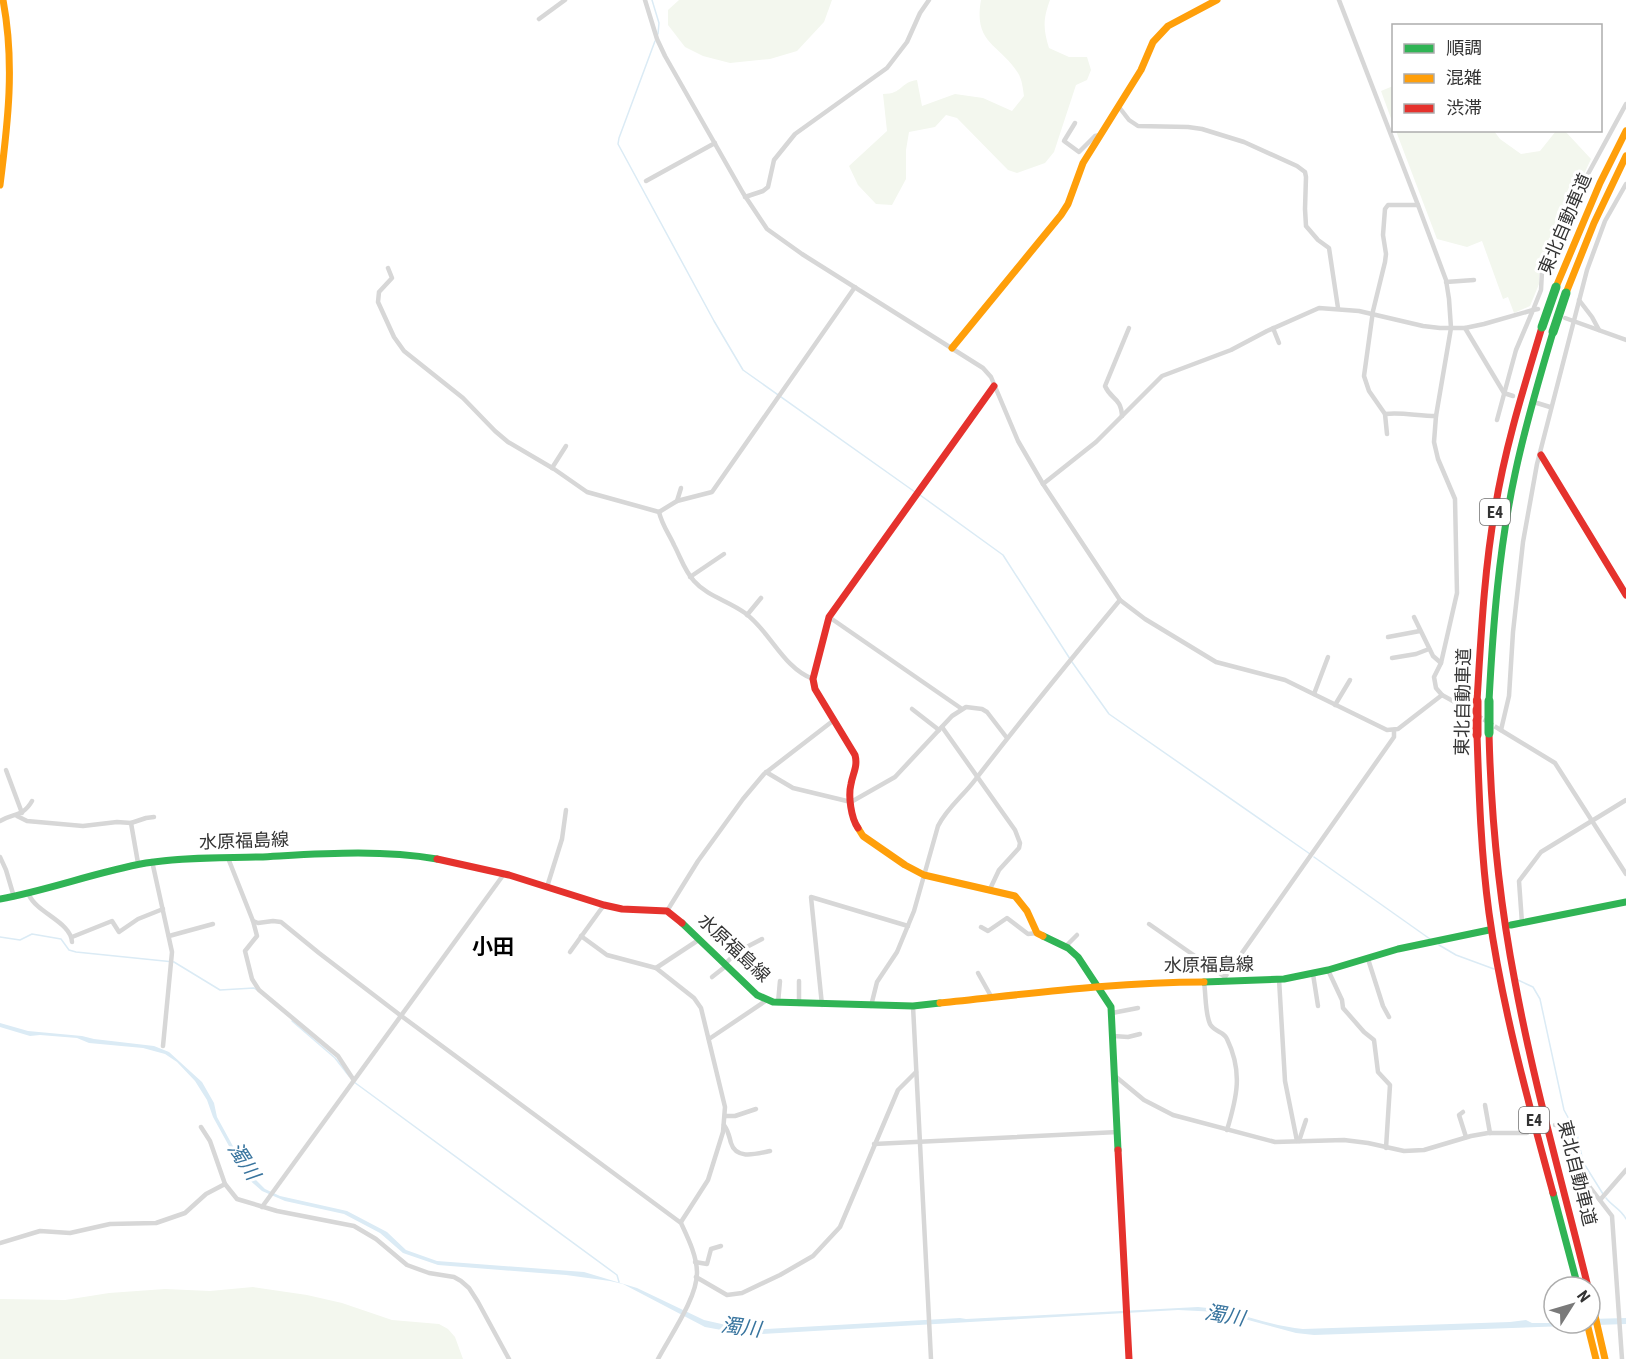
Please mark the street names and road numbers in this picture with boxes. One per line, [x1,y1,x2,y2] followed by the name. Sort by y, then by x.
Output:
[1534,170,1595,278] street label: 東北自動車道
[1480,499,1510,525] road number: E4
[1451,648,1474,756] street label: 東北自動車道
[199,828,289,853] street label: 水原福島線
[694,909,774,986] street label: 水原福島線
[1164,953,1254,976] street label: 水原福島線
[1519,1107,1549,1133] road number: E4
[1554,1118,1601,1228] street label: 東北自動車道

